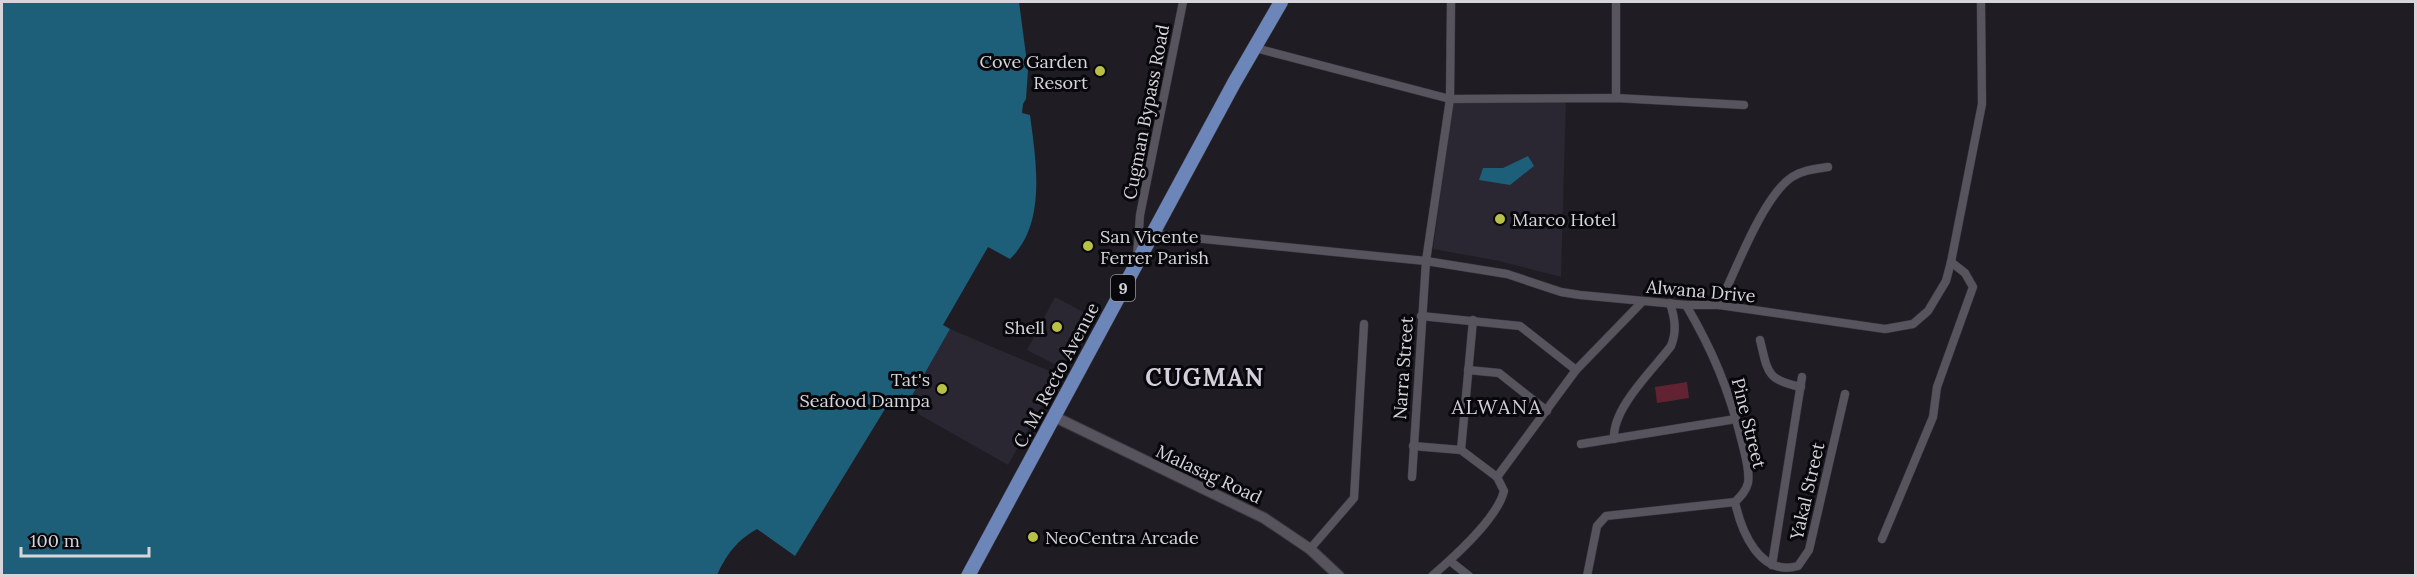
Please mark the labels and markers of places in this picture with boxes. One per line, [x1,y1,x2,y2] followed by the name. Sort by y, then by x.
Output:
[979,50,1088,94] place label: Cove Garden Resort
[1093,64,1107,78] marker: Cove Garden Resort
[1512,208,1616,231] place label: Marco Hotel
[1493,212,1507,226] marker: Marco Hotel
[1100,225,1209,269] place label: San Vicente Ferrer Parish
[1081,239,1095,253] marker: San Vicente Ferrer Parish
[1004,316,1045,339] place label: Shell
[1050,320,1064,334] marker: Shell
[800,368,930,412] place label: Tat's Seafood Dampa
[935,382,949,396] marker: Tat's Seafood Dampa
[1045,526,1199,549] place label: NeoCentra Arcade
[1026,530,1040,544] marker: NeoCentra Arcade

